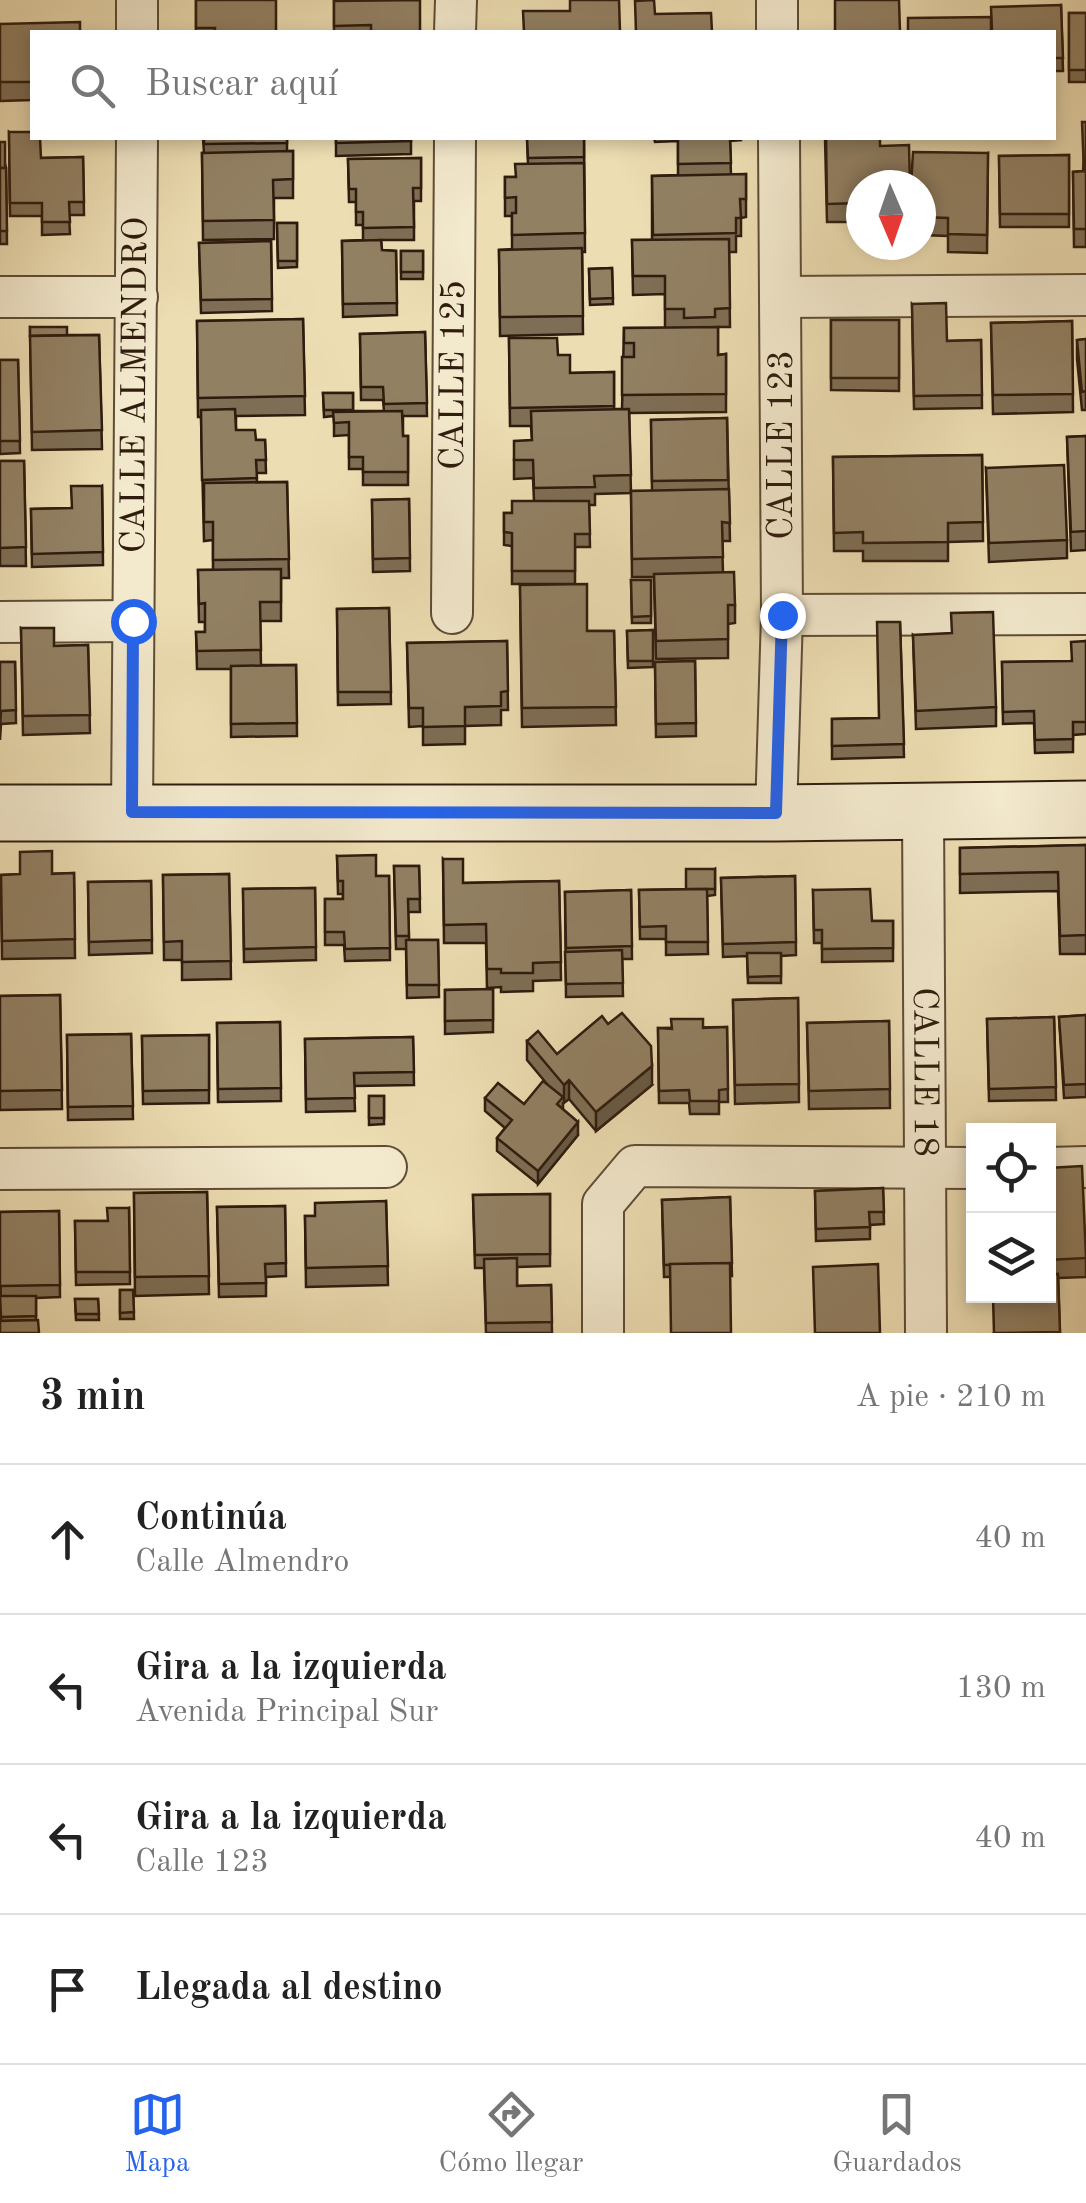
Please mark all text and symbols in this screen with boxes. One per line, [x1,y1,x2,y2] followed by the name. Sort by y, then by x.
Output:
[30,30,1056,140] search box
[65,58,120,113] icon: search
[145,66,338,104] text: Buscar aquí
[846,170,936,260] north arrow
[116,216,154,554] street label: CALLE ALMENDRO
[435,280,472,470] street label: CALLE 125
[765,350,800,540] street label: CALLE 123
[760,593,806,639] route end
[111,599,157,645] route start
[907,987,942,1157] street label: CALLE 18
[966,1123,1056,1303] map controls
[966,1123,1056,1213] button: locate
[966,1213,1056,1303] button: layers
[40,1377,146,1419] text: 3 min
[856,1382,1046,1414] text: A pie · 210 m
[135,1500,287,1538] text: Continúa
[40,1512,95,1567] icon: ahead
[975,1523,1046,1555] text: 40 m
[135,1547,349,1579] text: Calle Almendro
[135,1650,447,1688] text: Gira a la izquierda
[40,1662,95,1717] icon: left
[956,1673,1046,1705] text: 130 m
[135,1697,438,1729] text: Avenida Principal Sur
[135,1800,447,1838] text: Gira a la izquierda
[40,1812,95,1867] icon: left
[975,1823,1046,1855] text: 40 m
[135,1847,269,1879] text: Calle 123
[40,1962,95,2017] icon: arrive
[135,1970,443,2008] text: Llegada al destino
[124,2087,190,2182] tab: Mapa
[439,2087,584,2182] tab: Cómo llegar
[832,2087,962,2182] tab: Guardados

